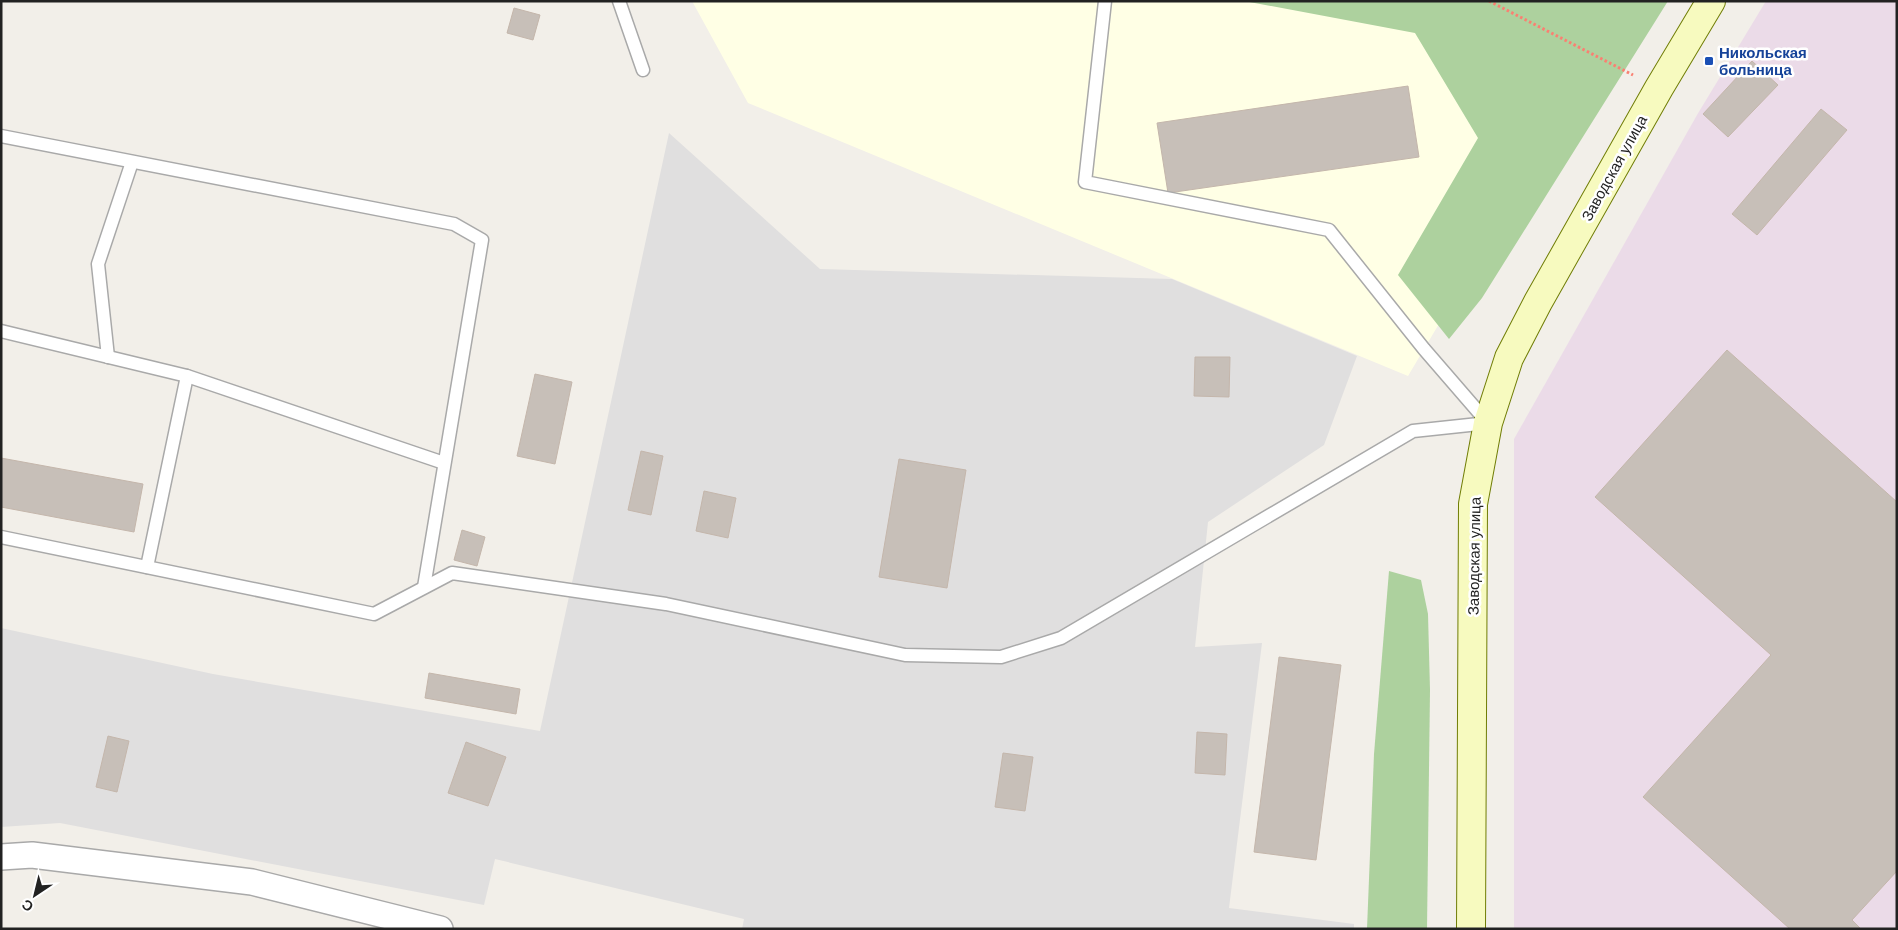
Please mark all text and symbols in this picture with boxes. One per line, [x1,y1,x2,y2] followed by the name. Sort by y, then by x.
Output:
[1719,44,1807,78] place label: Никольская больница
[1703,55,1715,67] marker: Никольская больница
[1578,112,1650,224] street label: Заводская улица
[1464,496,1484,615] street label: Заводская улица
[10,870,60,920] north arrow
[19,896,36,915] text: С

